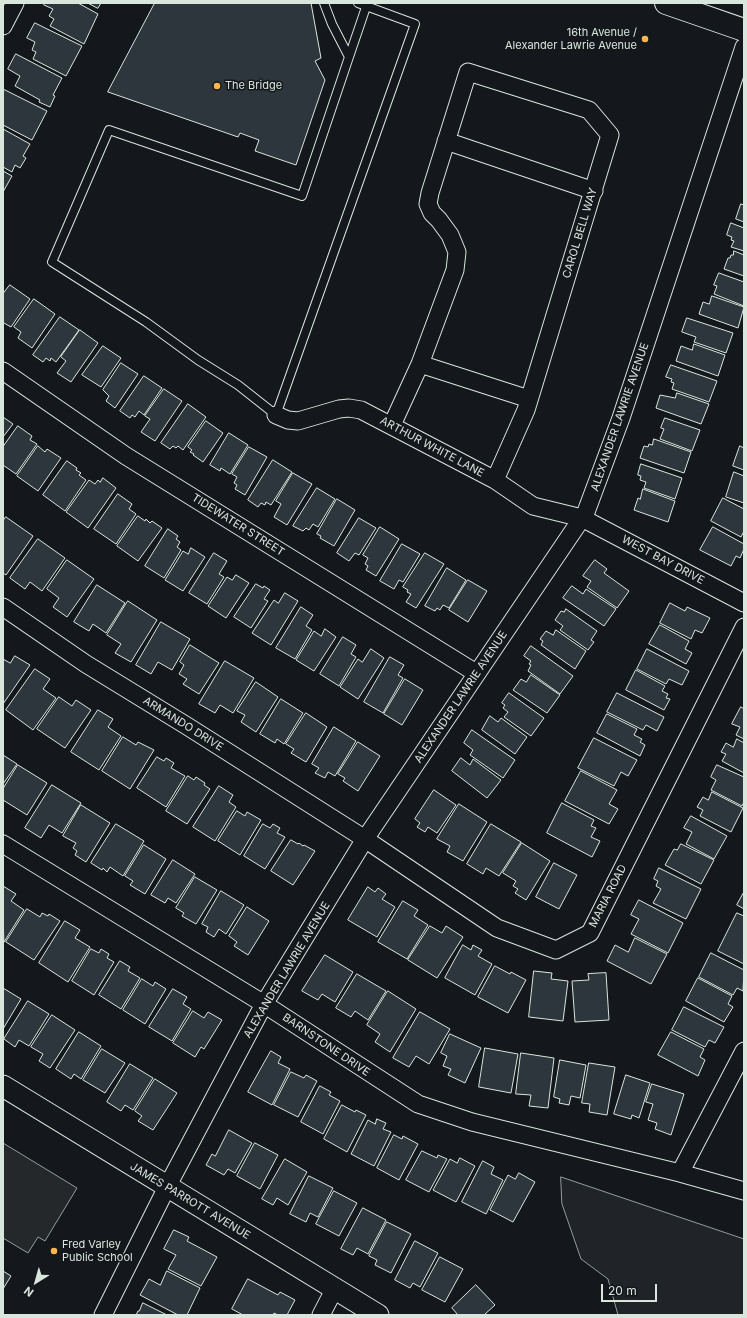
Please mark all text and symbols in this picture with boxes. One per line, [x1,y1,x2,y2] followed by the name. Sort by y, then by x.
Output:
[505,26,637,52] place label: 16th Avenue / Alexander Lawrie Avenue
[640,34,650,44] marker: 16th Avenue / Alexander Lawrie Avenue
[225,79,282,93] place label: The Bridge
[212,81,222,91] marker: The Bridge
[560,186,600,280] street label: CAROL BELL WAY
[588,341,652,493] street label: ALEXANDER LAWRIE AVENUE
[378,414,486,480] street label: ARTHUR WHITE LANE
[189,491,287,559] street label: TIDEWATER STREET
[620,533,706,587] street label: WEST BAY DRIVE
[412,628,510,766] street label: ALEXANDER LAWRIE AVENUE
[140,694,226,754] street label: ARMANDO DRIVE
[586,862,630,930] street label: MARIA ROAD
[241,900,333,1040] street label: ALEXANDER LAWRIE AVENUE
[280,1011,372,1079] street label: BARNSTONE DRIVE
[128,1160,252,1242] street label: JAMES PARROTT AVENUE
[62,1238,133,1264] place label: Fred Varley Public School
[49,1246,59,1256] marker: Fred Varley Public School
[16,1262,56,1302] north arrow
[603,1276,659,1302] scale bar
[21,1283,36,1300] text: N
[608,1283,637,1298] text: 20 m

